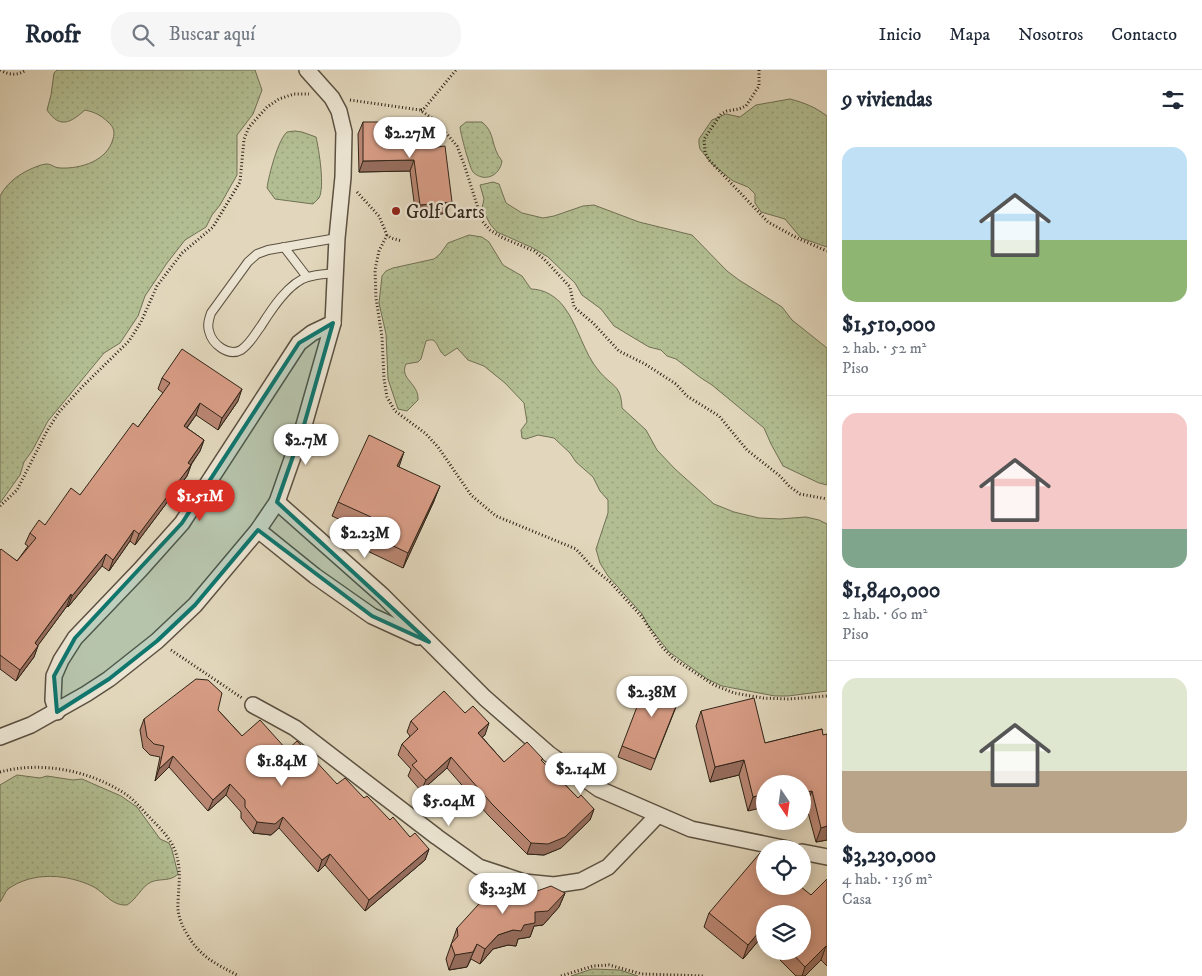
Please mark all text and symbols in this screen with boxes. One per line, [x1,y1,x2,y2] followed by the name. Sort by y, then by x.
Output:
[111,12,461,57] search box
[25,20,81,50] text: Roofr
[129,21,157,49] icon: search
[169,23,255,46] text: Buscar aquí
[879,24,921,46] text: Inicio
[949,24,990,46] text: Mapa
[1018,24,1083,46] text: Nosotros
[1111,24,1177,46] text: Contacto
[1159,86,1187,114] icon: filters
[842,87,932,113] text: 9 viviendas
[369,116,451,159] pin: $2.27M
[384,123,436,143] text: $2.27M
[970,180,1060,270] icon: home
[406,201,485,224] place label: Golf Carts
[390,205,402,217] marker: Golf Carts
[842,312,935,338] text: $1,510,000
[842,338,926,358] text: 2 hab. · 52 m²
[842,358,869,378] text: Piso
[271,424,341,466] pin: $2.7M
[285,430,327,450] text: $2.7M
[970,445,1060,535] icon: home
[159,480,241,522] pin: $1.51M
[177,486,223,506] text: $1.51M
[324,516,406,559] pin: $2.23M
[340,523,390,543] text: $2.23M
[842,578,940,604] text: $1,840,000
[842,604,928,624] text: 2 hab. · 60 m²
[842,624,869,644] text: Piso
[611,676,693,718] pin: $2.38M
[627,682,677,702] text: $2.38M
[970,710,1060,800] icon: home
[241,744,323,787] pin: $1.84M
[257,751,307,771] text: $1.84M
[540,752,622,795] pin: $2.14M
[556,759,606,779] text: $2.14M
[756,775,811,830] north arrow
[756,775,811,960] map controls
[408,784,490,827] pin: $5.04M
[423,791,475,811] text: $5.04M
[756,840,811,895] button: locate
[842,843,936,869] text: $3,230,000
[842,869,932,889] text: 4 hab. · 136 m²
[462,872,544,915] pin: $3.23M
[480,879,526,899] text: $3.23M
[842,889,872,909] text: Casa
[756,905,811,960] button: layers

